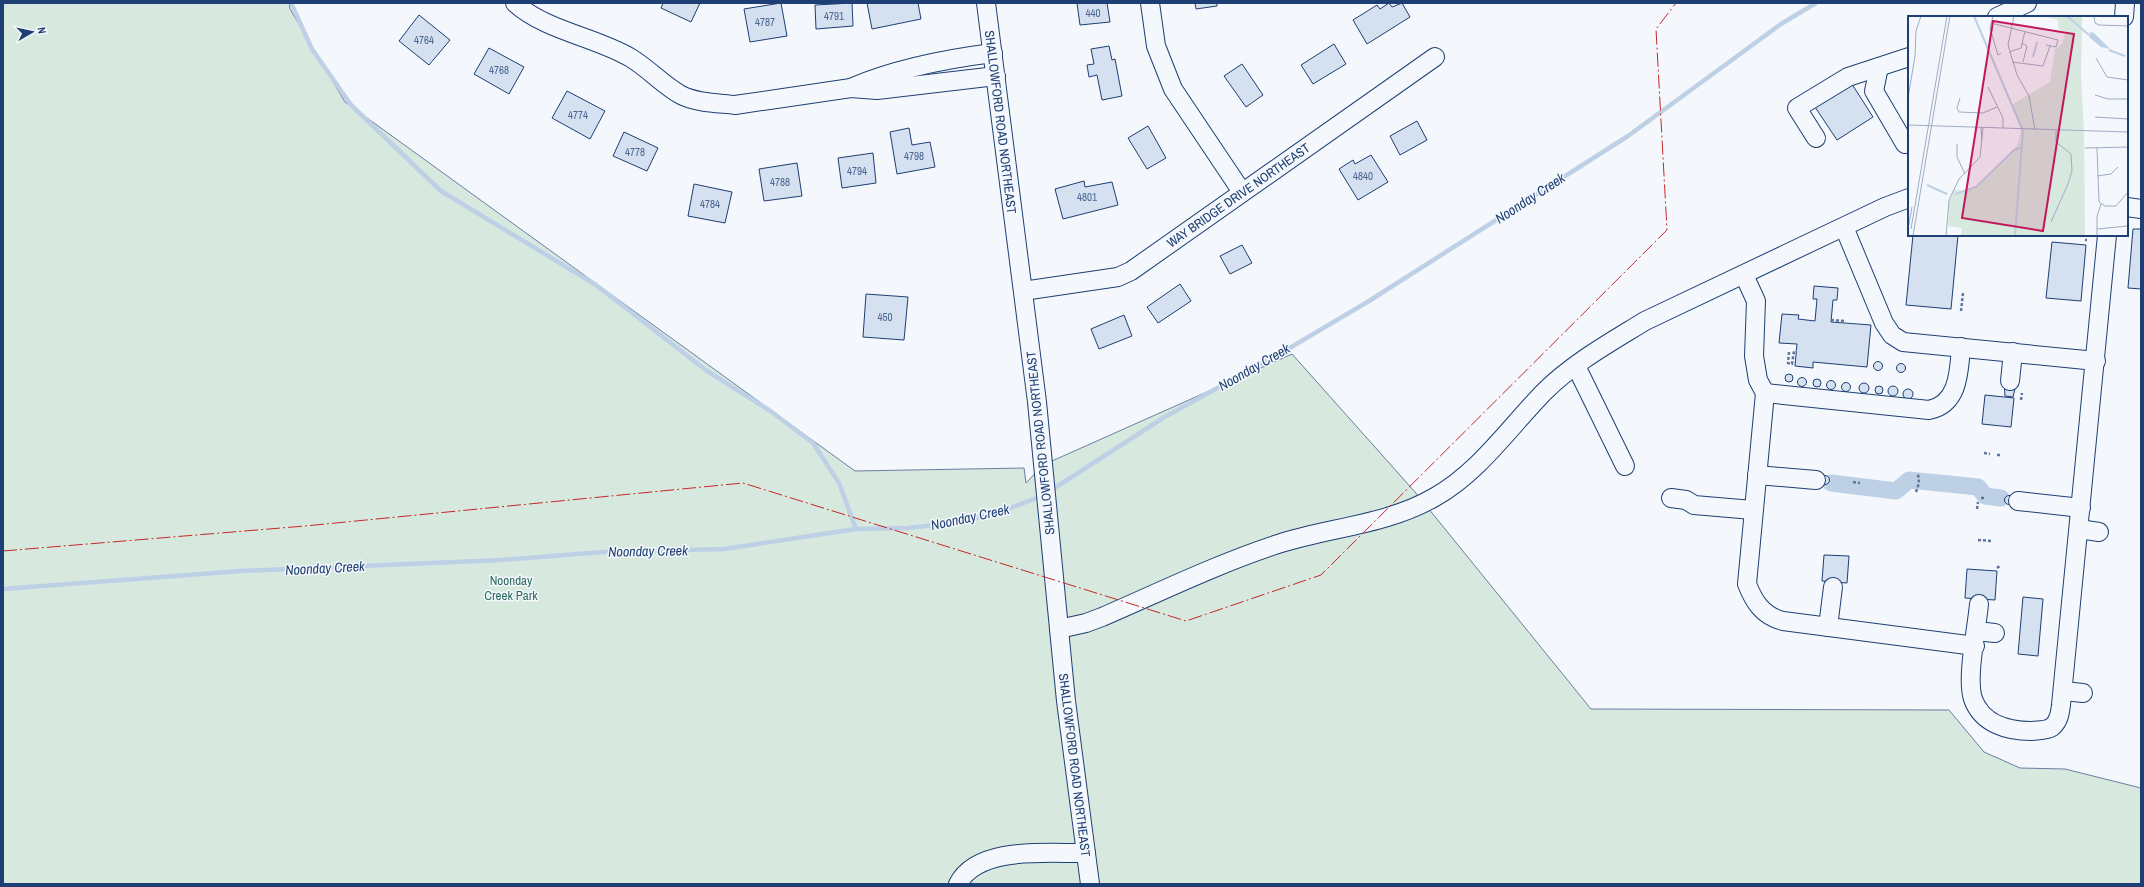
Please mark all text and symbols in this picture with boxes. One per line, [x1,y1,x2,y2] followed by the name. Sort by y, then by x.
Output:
[1085,6,1101,20] house number: 440
[824,9,844,23] house number: 4791
[12,12,52,52] north arrow
[755,15,775,29] house number: 4787
[1908,16,2128,236] inset map
[34,26,49,35] text: N
[981,29,1020,215] street label: SHALLOWFORD ROAD NORTHEAST
[414,33,434,47] house number: 4764
[489,63,509,77] house number: 4768
[568,108,588,122] house number: 4774
[1163,139,1314,251] street label: WAY BRIDGE DRIVE NORTHEAST
[625,145,645,159] house number: 4778
[904,149,924,163] house number: 4798
[847,164,867,178] house number: 4794
[1492,168,1569,227] water label: Noonday Creek
[1353,169,1373,183] house number: 4840
[770,175,790,189] house number: 4788
[1077,190,1097,204] house number: 4801
[700,197,720,211] house number: 4784
[877,310,893,324] house number: 450
[1215,339,1294,395] water label: Noonday Creek
[1022,350,1059,536] street label: SHALLOWFORD ROAD NORTHEAST
[929,500,1012,534] water label: Noonday Creek
[608,541,689,561] water label: Noonday Creek
[285,557,367,579] water label: Noonday Creek
[484,572,538,604] park label: Noonday Creek Park
[1055,672,1094,858] street label: SHALLOWFORD ROAD NORTHEAST

